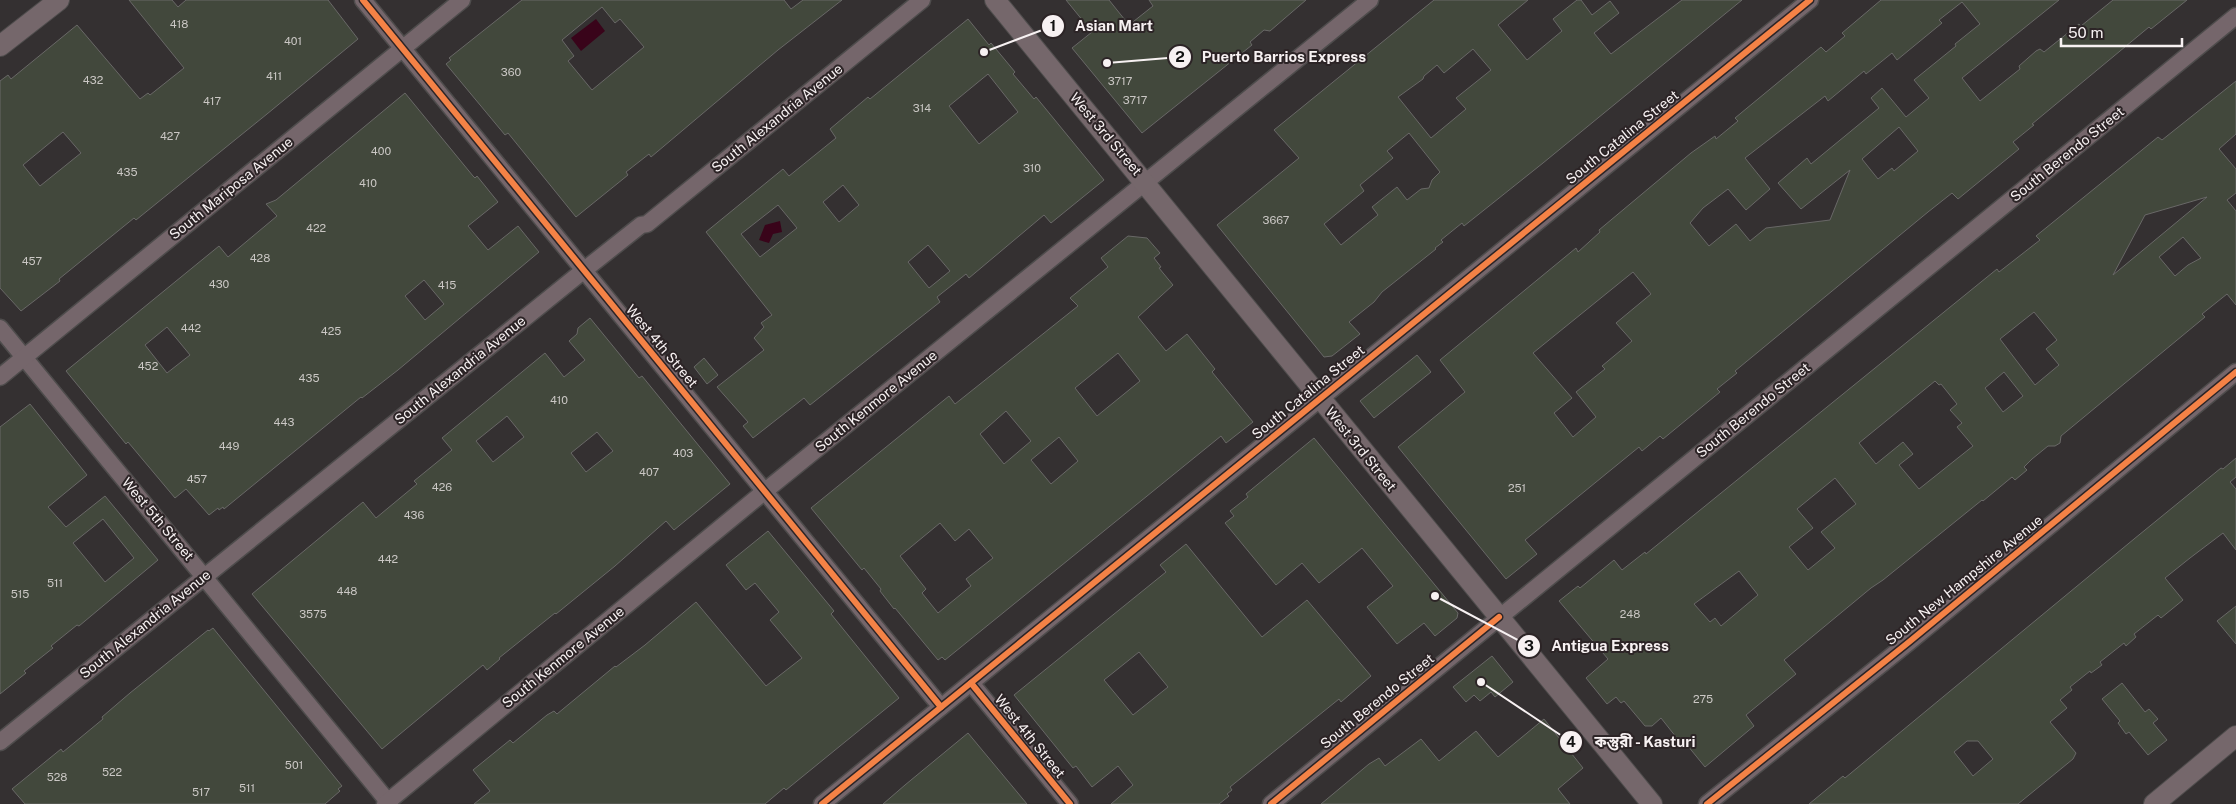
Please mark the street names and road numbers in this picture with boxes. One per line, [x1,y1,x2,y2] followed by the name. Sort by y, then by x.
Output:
[708,60,846,176] street label: South Alexandria Avenue
[1562,87,1682,187] street label: South Catalina Street
[1067,89,1145,179] street label: West 3rd Street
[2007,103,2127,205] street label: South Berendo Street
[166,133,296,243] street label: South Mariposa Avenue
[623,301,701,391] street label: West 4th Street
[391,312,529,428] street label: South Alexandria Avenue
[1248,342,1368,442] street label: South Catalina Street
[812,347,940,455] street label: South Kenmore Avenue
[1693,359,1813,461] street label: South Berendo Street
[1322,404,1400,494] street label: West 3rd Street
[119,474,197,564] street label: West 5th Street
[1882,512,2046,648] street label: South New Hampshire Avenue
[76,566,214,682] street label: South Alexandria Avenue
[499,603,627,711] street label: South Kenmore Avenue
[1317,650,1437,752] street label: South Berendo Street
[991,691,1069,781] street label: West 4th Street

